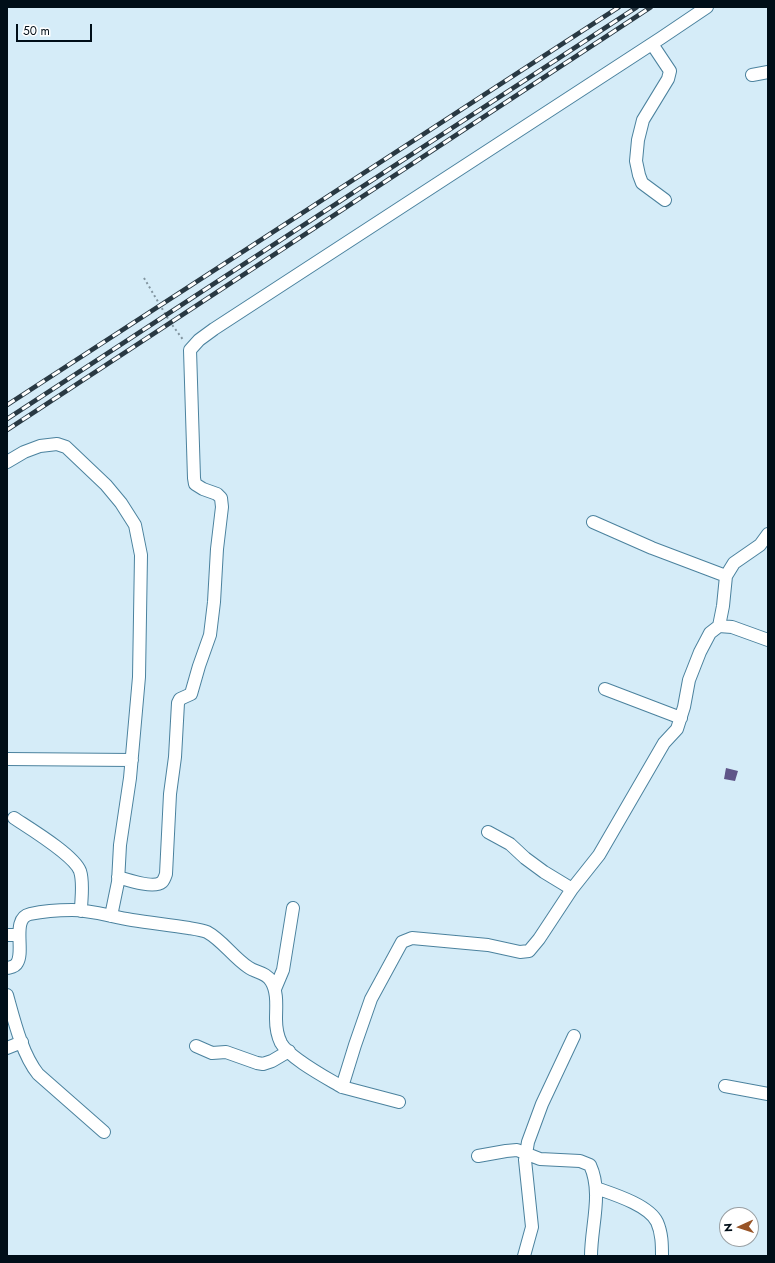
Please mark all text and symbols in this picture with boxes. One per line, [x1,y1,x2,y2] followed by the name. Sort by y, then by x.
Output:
[18,16,94,42] scale bar
[23,22,50,40] text: 50 m
[719,1207,759,1247] north arrow
[720,1223,736,1232] text: N

